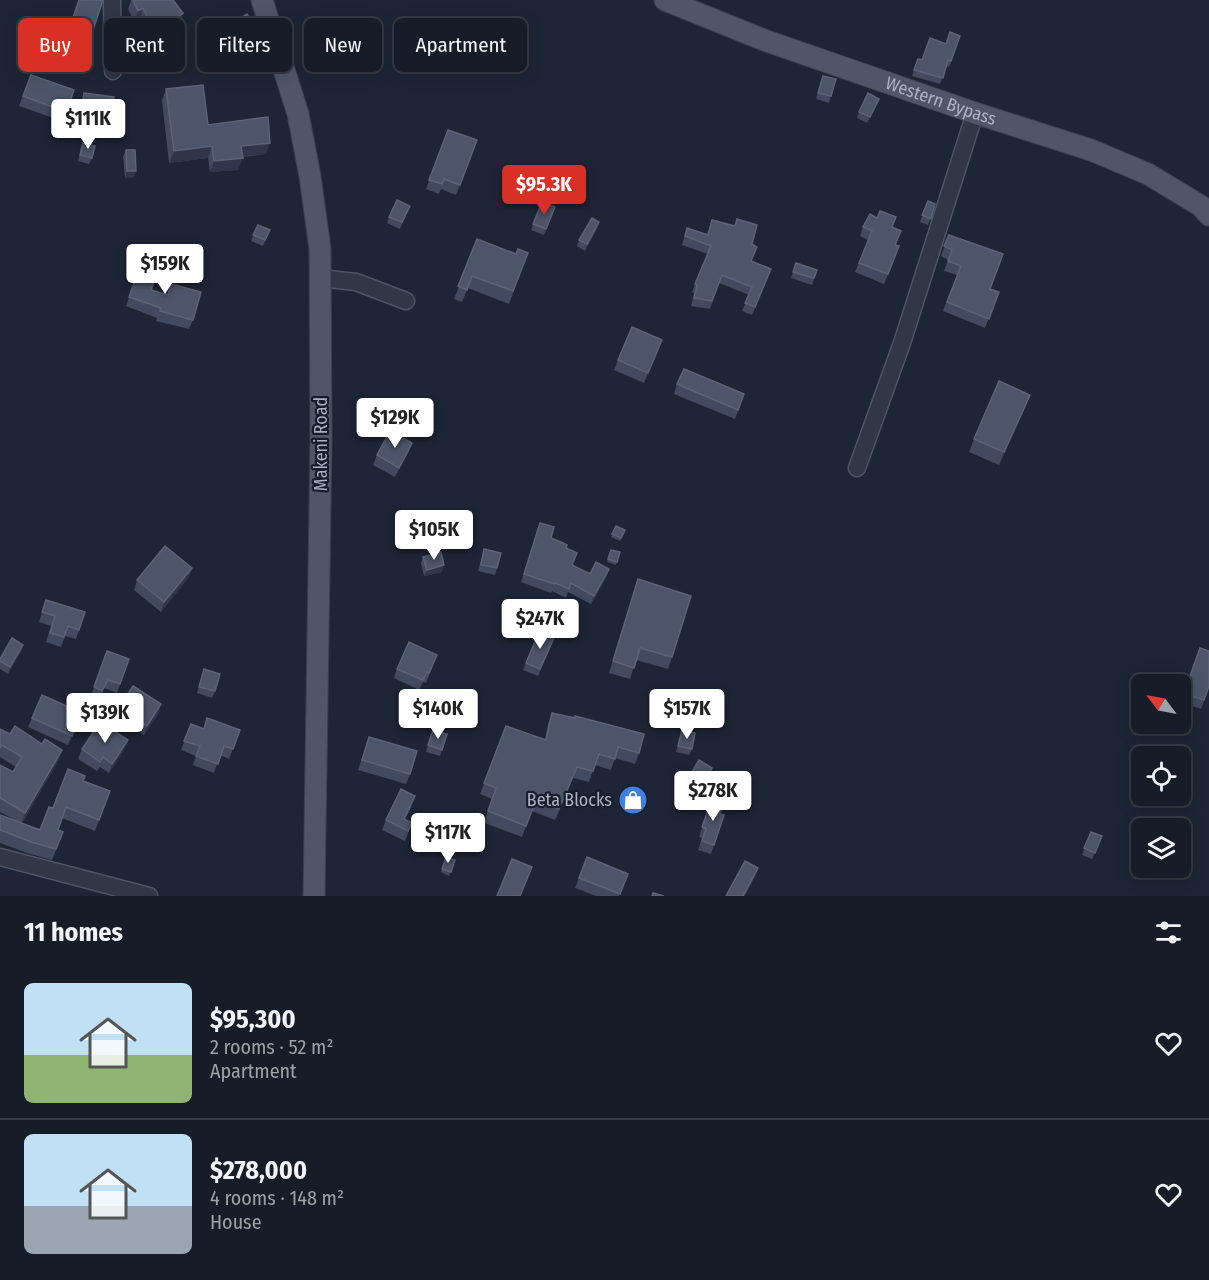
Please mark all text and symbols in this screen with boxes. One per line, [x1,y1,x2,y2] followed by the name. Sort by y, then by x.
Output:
[18,18,92,72] chip: Buy
[104,18,185,72] chip: Rent
[197,18,292,72] chip: Filters
[304,18,382,72] chip: New
[394,18,527,72] chip: Apartment
[883,72,999,130] street label: Western Bypass
[46,99,130,150] pin: $111K
[65,106,111,130] text: $111K
[495,165,593,216] pin: $95.3K
[516,172,572,196] text: $95.3K
[123,244,207,295] pin: $159K
[140,251,190,275] text: $159K
[310,397,332,491] street label: Makeni Road
[353,398,437,449] pin: $129K
[371,405,419,429] text: $129K
[392,510,476,561] pin: $105K
[409,517,459,541] text: $105K
[498,599,582,650] pin: $247K
[516,606,564,630] text: $247K
[1131,674,1191,734] north arrow
[1131,674,1191,878] map controls
[396,689,480,740] pin: $140K
[645,689,729,740] pin: $157K
[63,693,147,744] pin: $139K
[413,696,463,720] text: $140K
[663,696,711,720] text: $157K
[81,700,129,724] text: $139K
[1131,746,1191,806] button: locate
[671,771,755,822] pin: $278K
[688,778,738,802] text: $278K
[617,784,649,816] shop icon: Beta Blocks
[527,789,612,811] place label: Beta Blocks
[406,813,490,864] pin: $117K
[1131,818,1191,878] button: layers
[425,820,471,844] text: $117K
[1152,916,1185,949] icon: filters
[24,917,123,948] text: 11 homes
[210,1004,296,1035] text: $95,300
[72,1007,144,1079] icon: home
[1152,1027,1185,1060] icon: heart
[210,1035,334,1059] text: 2 rooms · 52 m²
[210,1059,297,1083] text: Apartment
[210,1155,307,1186] text: $278,000
[72,1158,144,1230] icon: home
[1152,1178,1185,1211] icon: heart
[210,1186,344,1210] text: 4 rooms · 148 m²
[210,1210,262,1234] text: House

